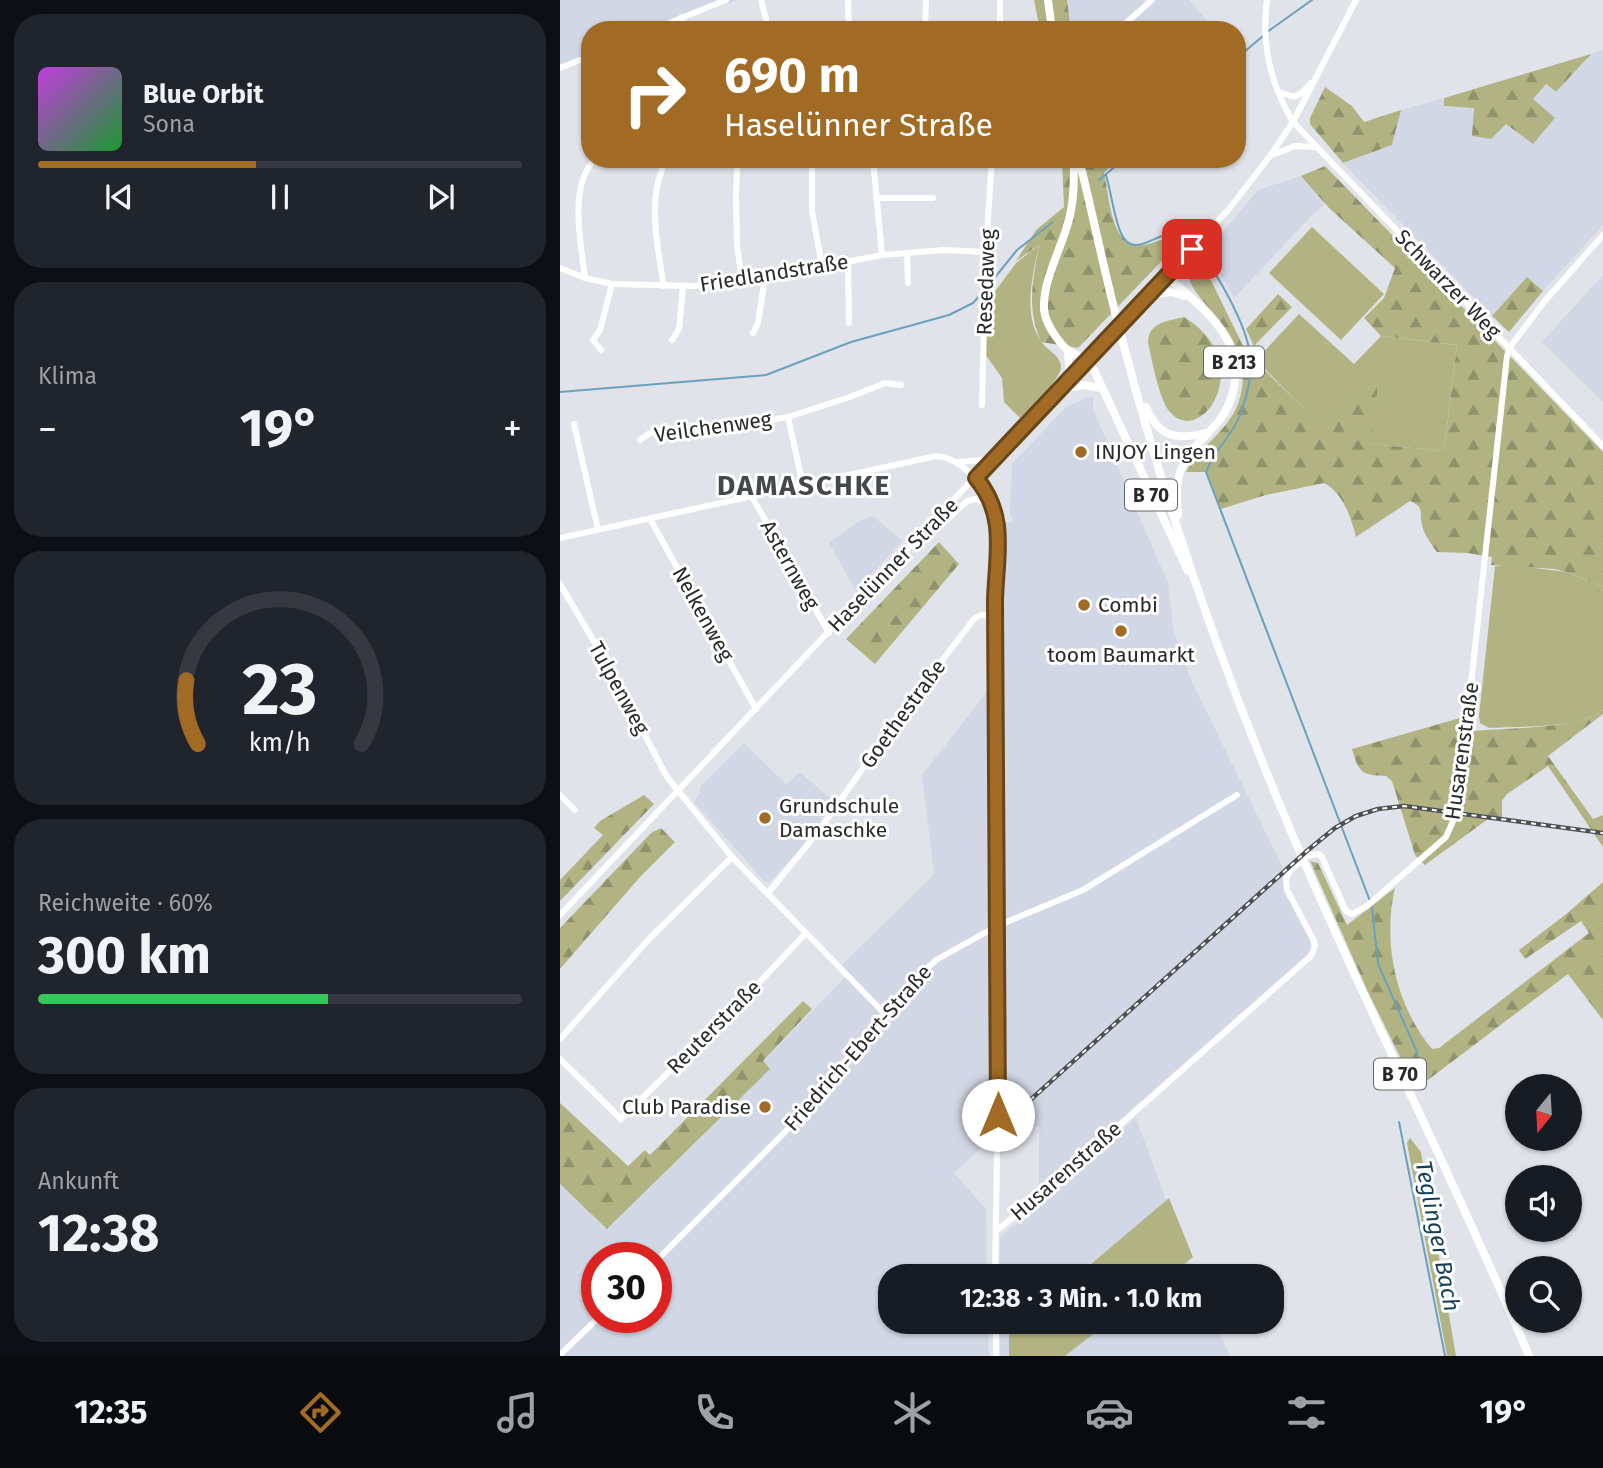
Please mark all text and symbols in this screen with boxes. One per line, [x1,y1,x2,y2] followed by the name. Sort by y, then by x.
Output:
[724,46,860,105] text: 690 m
[609,49,700,140] icon: right
[143,79,263,110] text: Blue Orbit
[724,106,993,144] text: Haselünner Straße
[143,110,195,138] text: Sona
[100,178,138,216] icon: previous
[261,178,299,216] icon: pause
[422,178,460,216] icon: next
[1162,219,1222,279] pin
[1389,224,1507,344] street label: Schwarzer Weg
[971,228,1001,336] street label: Resedaweg
[1173,230,1211,268] icon: arrive
[698,248,850,298] street label: Friedlandstraße
[1204,346,1264,378] road number: B 213
[38,362,97,390] text: Klima
[240,397,320,460] text: 19°
[38,406,57,452] text: −
[503,406,522,452] text: +
[653,406,773,448] street label: Veilchenweg
[1095,439,1216,465] place label: INJOY Lingen
[1073,444,1089,460] marker: INJOY Lingen
[717,469,891,502] district label: DAMASCHKE
[1125,480,1177,510] road number: B 70
[822,492,964,638] street label: Haselünner Straße
[755,516,825,614] street label: Asternweg
[666,562,740,666] street label: Nelkenweg
[1098,592,1158,618] place label: Combi
[1076,597,1092,613] marker: Combi
[1113,623,1129,639] marker: toom Baumarkt
[583,637,655,739] street label: Tulpenweg
[1047,642,1195,668] place label: toom Baumarkt
[242,646,318,733] text: 23
[855,654,951,774] street label: Goethestraße
[1439,680,1485,822] street label: Husarenstraße
[249,728,311,758] text: km/h
[779,793,899,843] place label: Grundschule Damaschke
[757,810,773,826] marker: Grundschule Damaschke
[38,889,213,917] text: Reichweite · 60%
[38,924,211,987] text: 300 km
[779,960,937,1136] street label: Friedrich-Ebert-Straße
[661,974,767,1080] street label: Reuterstraße
[1374,1058,1426,1090] road number: B 70
[1505,1074,1582,1152] north arrow
[1505,1074,1582,1333] map controls
[961,1078,1035,1152] position arrow
[622,1094,751,1120] place label: Club Paradise
[757,1099,773,1115] marker: Club Paradise
[1005,1116,1127,1226] street label: Husarenstraße
[1410,1158,1466,1314] water label: Teglinger Bach
[1505,1165,1582,1242] button: sound
[38,1167,119,1195] text: Ankunft
[38,1202,160,1265] text: 12:38
[581,1242,672,1333] speed limit sign: 30
[1505,1256,1582,1333] button: search
[960,1283,1202,1314] text: 12:38 · 3 Min. · 1.0 km
[296,1388,345,1437] icon: directions
[493,1388,542,1437] icon: music
[690,1388,739,1437] icon: phone
[888,1388,937,1437] icon: climate
[1085,1388,1134,1437] icon: car
[1282,1388,1331,1437] icon: filters
[74,1393,148,1431] text: 12:35
[1479,1393,1529,1431] text: 19°

